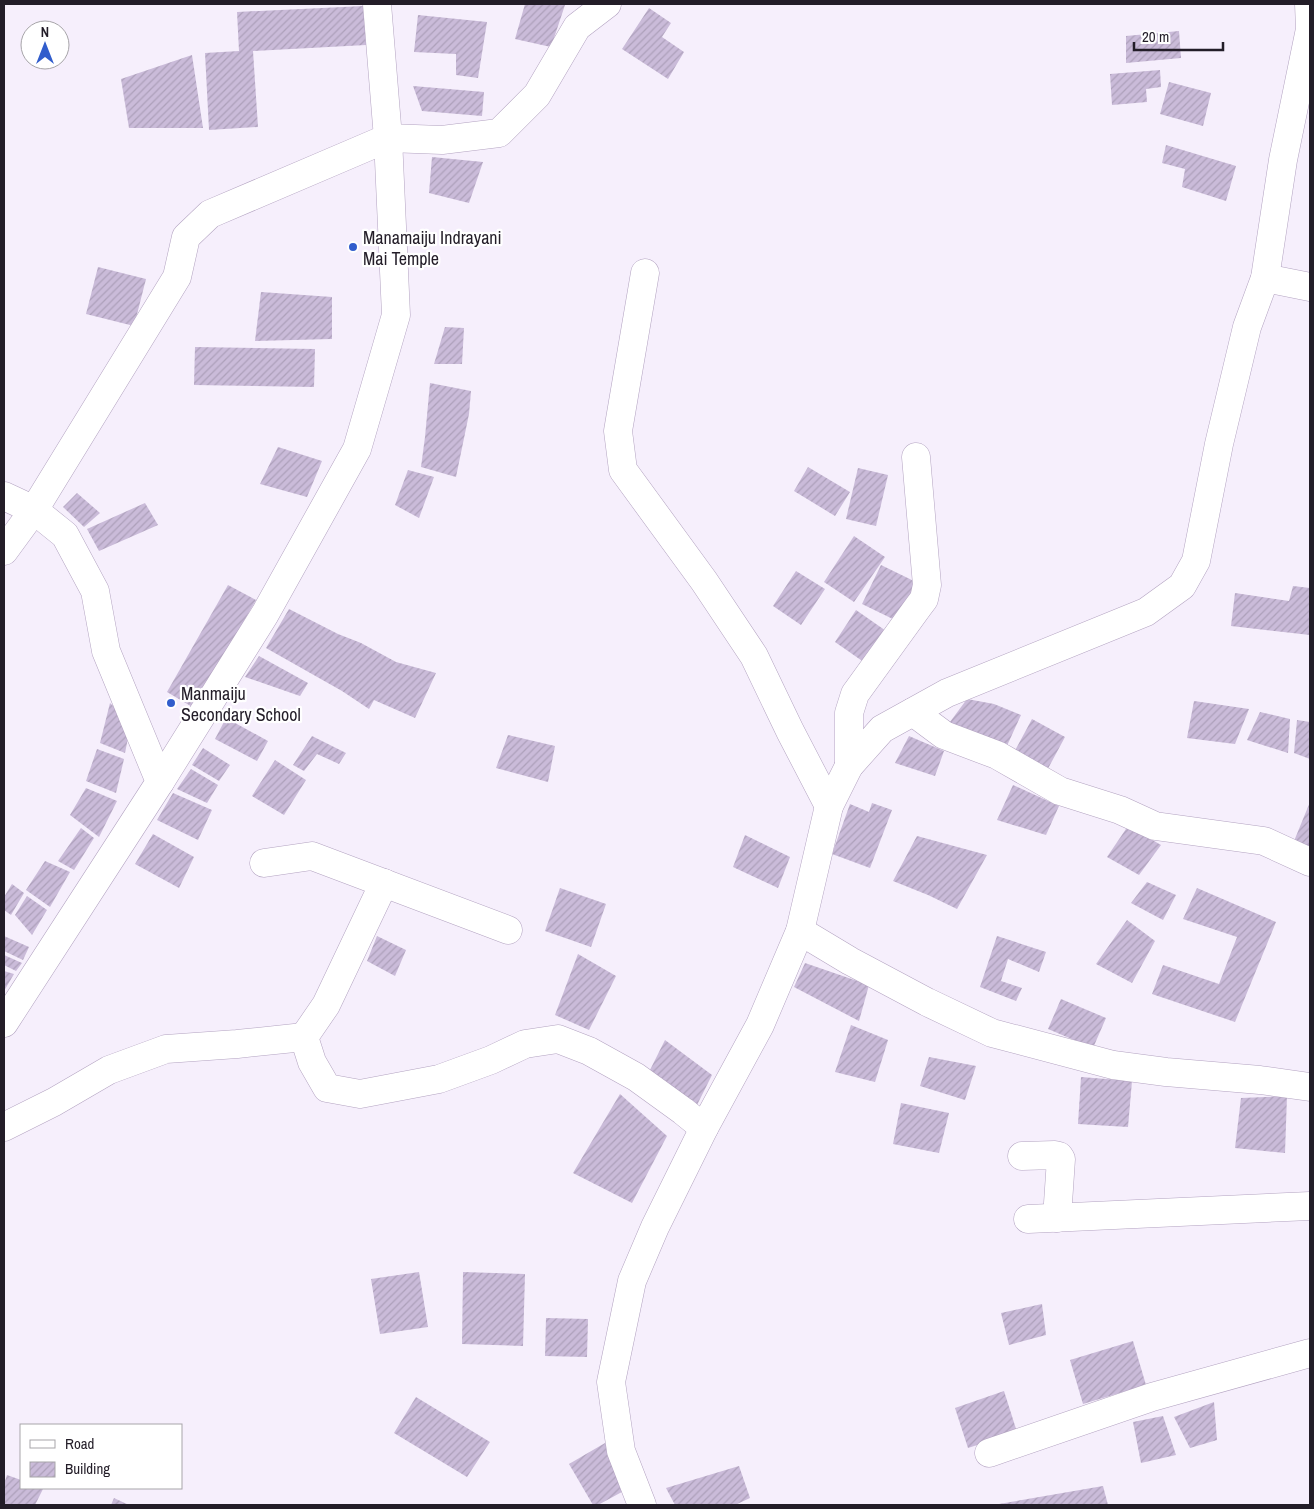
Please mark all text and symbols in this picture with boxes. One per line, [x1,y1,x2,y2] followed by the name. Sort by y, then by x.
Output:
[20,20,70,70] north arrow
[1134,20,1223,52] scale bar
[41,23,49,41] text: N
[1142,26,1169,47] text: 20 m
[363,225,502,271] place label: Manamaiju Indrayani Mai Temple
[347,241,359,253] marker: Manamaiju Indrayani Mai Temple
[181,681,301,727] place label: Manmaiju Secondary School
[165,697,177,709] marker: Manmaiju Secondary School
[20,1424,182,1489] legend
[65,1433,94,1454] text: Road
[65,1458,110,1479] text: Building

